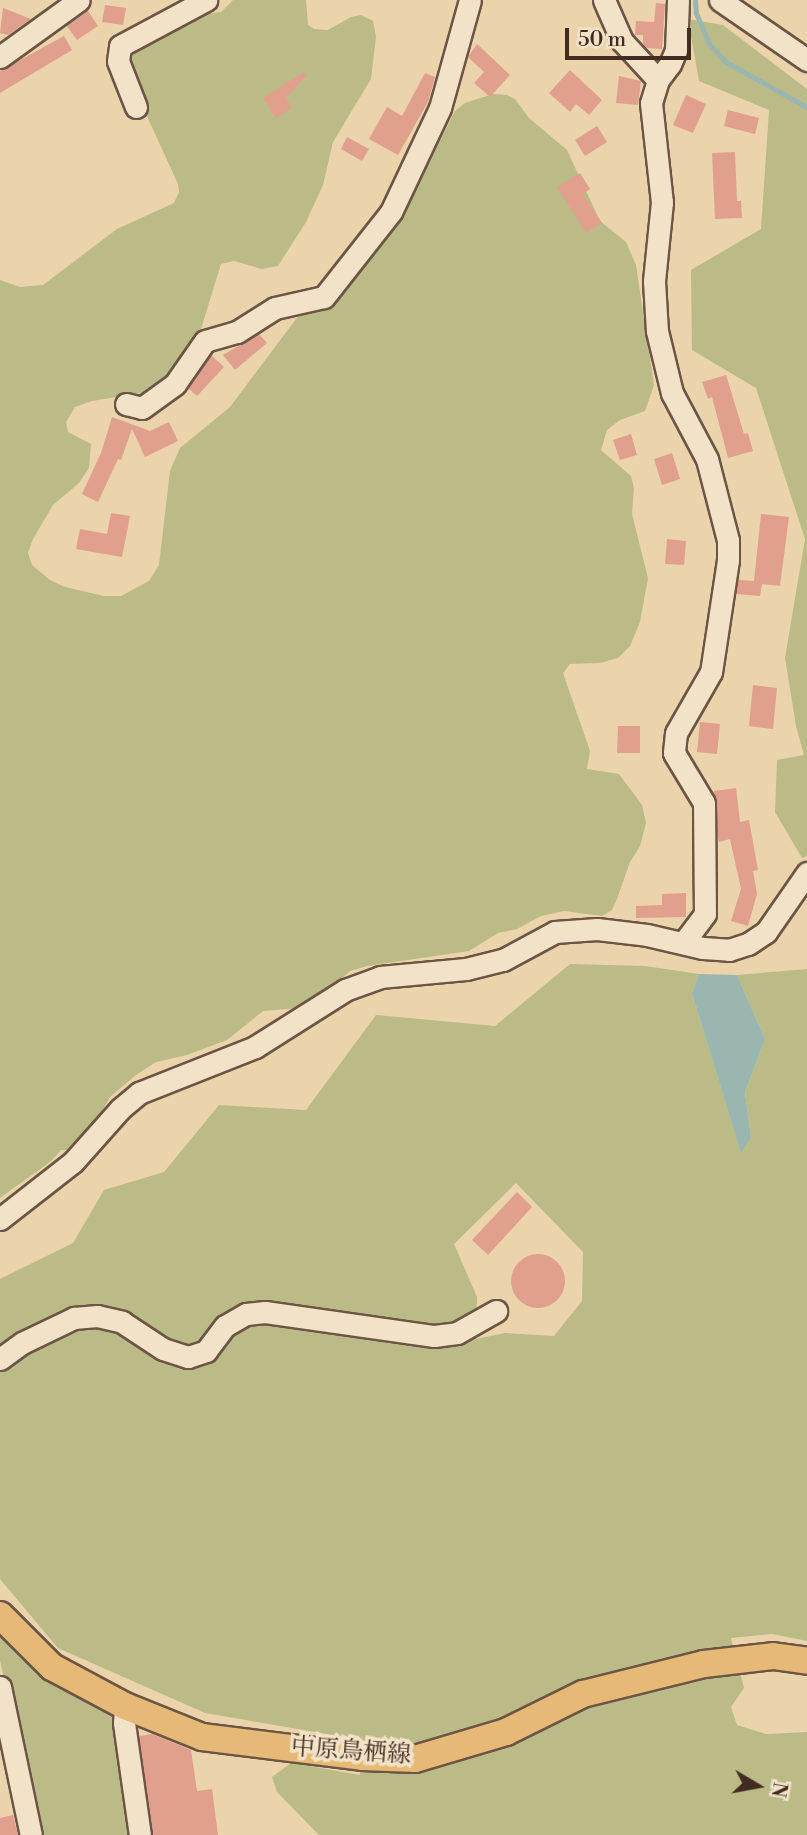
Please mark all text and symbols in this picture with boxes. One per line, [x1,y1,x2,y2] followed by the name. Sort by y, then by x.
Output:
[569,14,695,58] scale bar
[578,27,626,53] text: 50 m
[290,1733,412,1771] street label: 中原鳥栖線
[723,1751,793,1821] north arrow
[766,1780,792,1799] text: N

